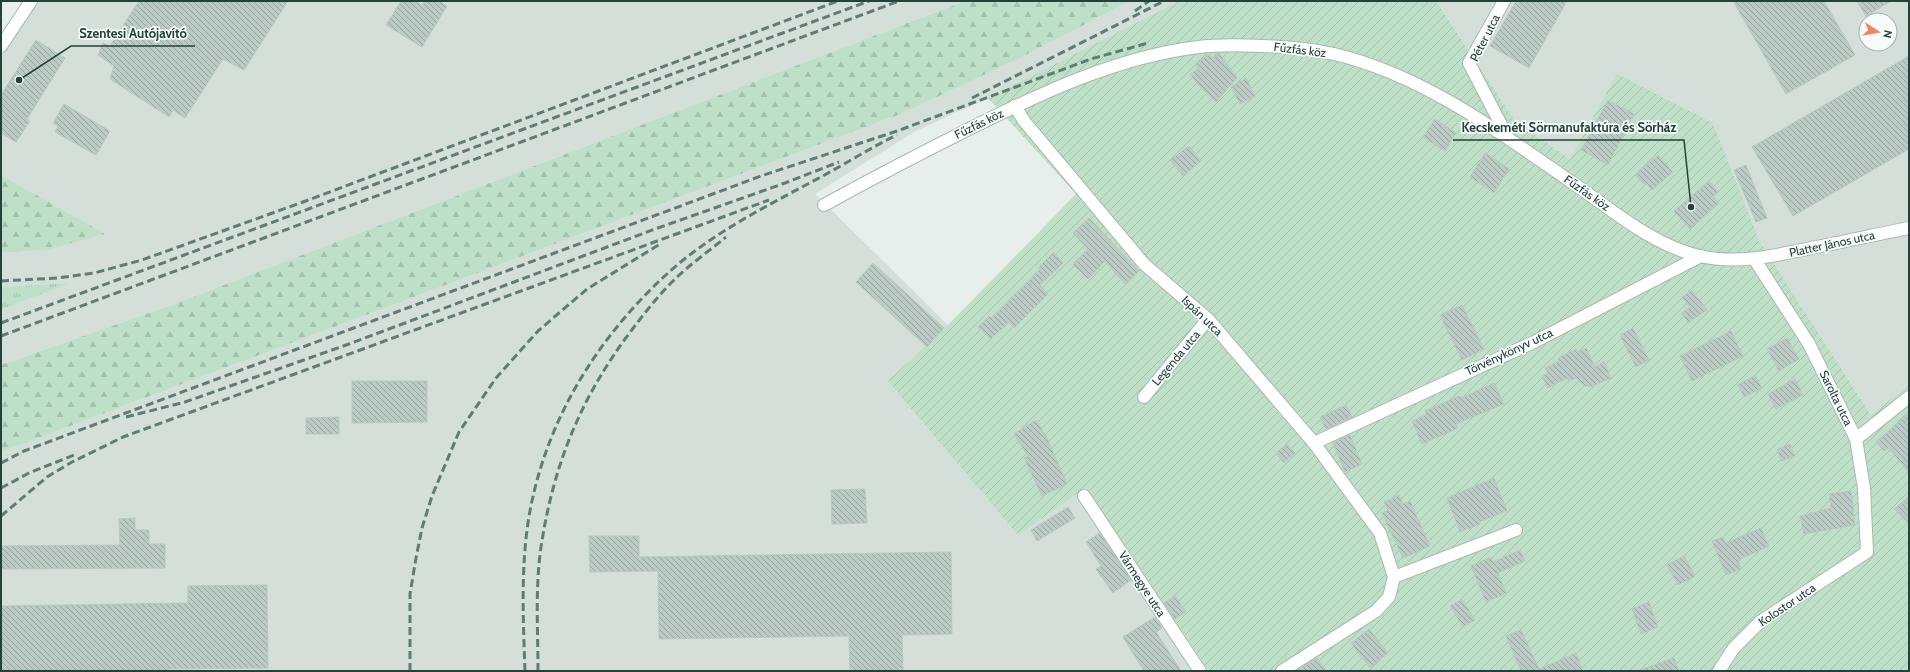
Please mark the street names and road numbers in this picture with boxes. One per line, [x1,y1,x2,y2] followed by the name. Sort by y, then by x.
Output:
[1466,11,1503,64] street label: Péter utca
[1273,39,1328,60] street label: Fűzfás köz
[952,105,1006,142] street label: Fűzfás köz
[1561,171,1613,214] street label: Fűzfás köz
[1788,227,1876,260] street label: Platter János utca
[1179,292,1226,339] street label: Ispán utca
[1463,325,1555,378] street label: Törvénykönyv utca
[1148,327,1203,388] street label: Legenda utca
[1817,368,1856,428] street label: Sarolta utca
[1116,548,1169,620] street label: Vármegye utca
[1755,580,1818,629] street label: Kolostor utca

